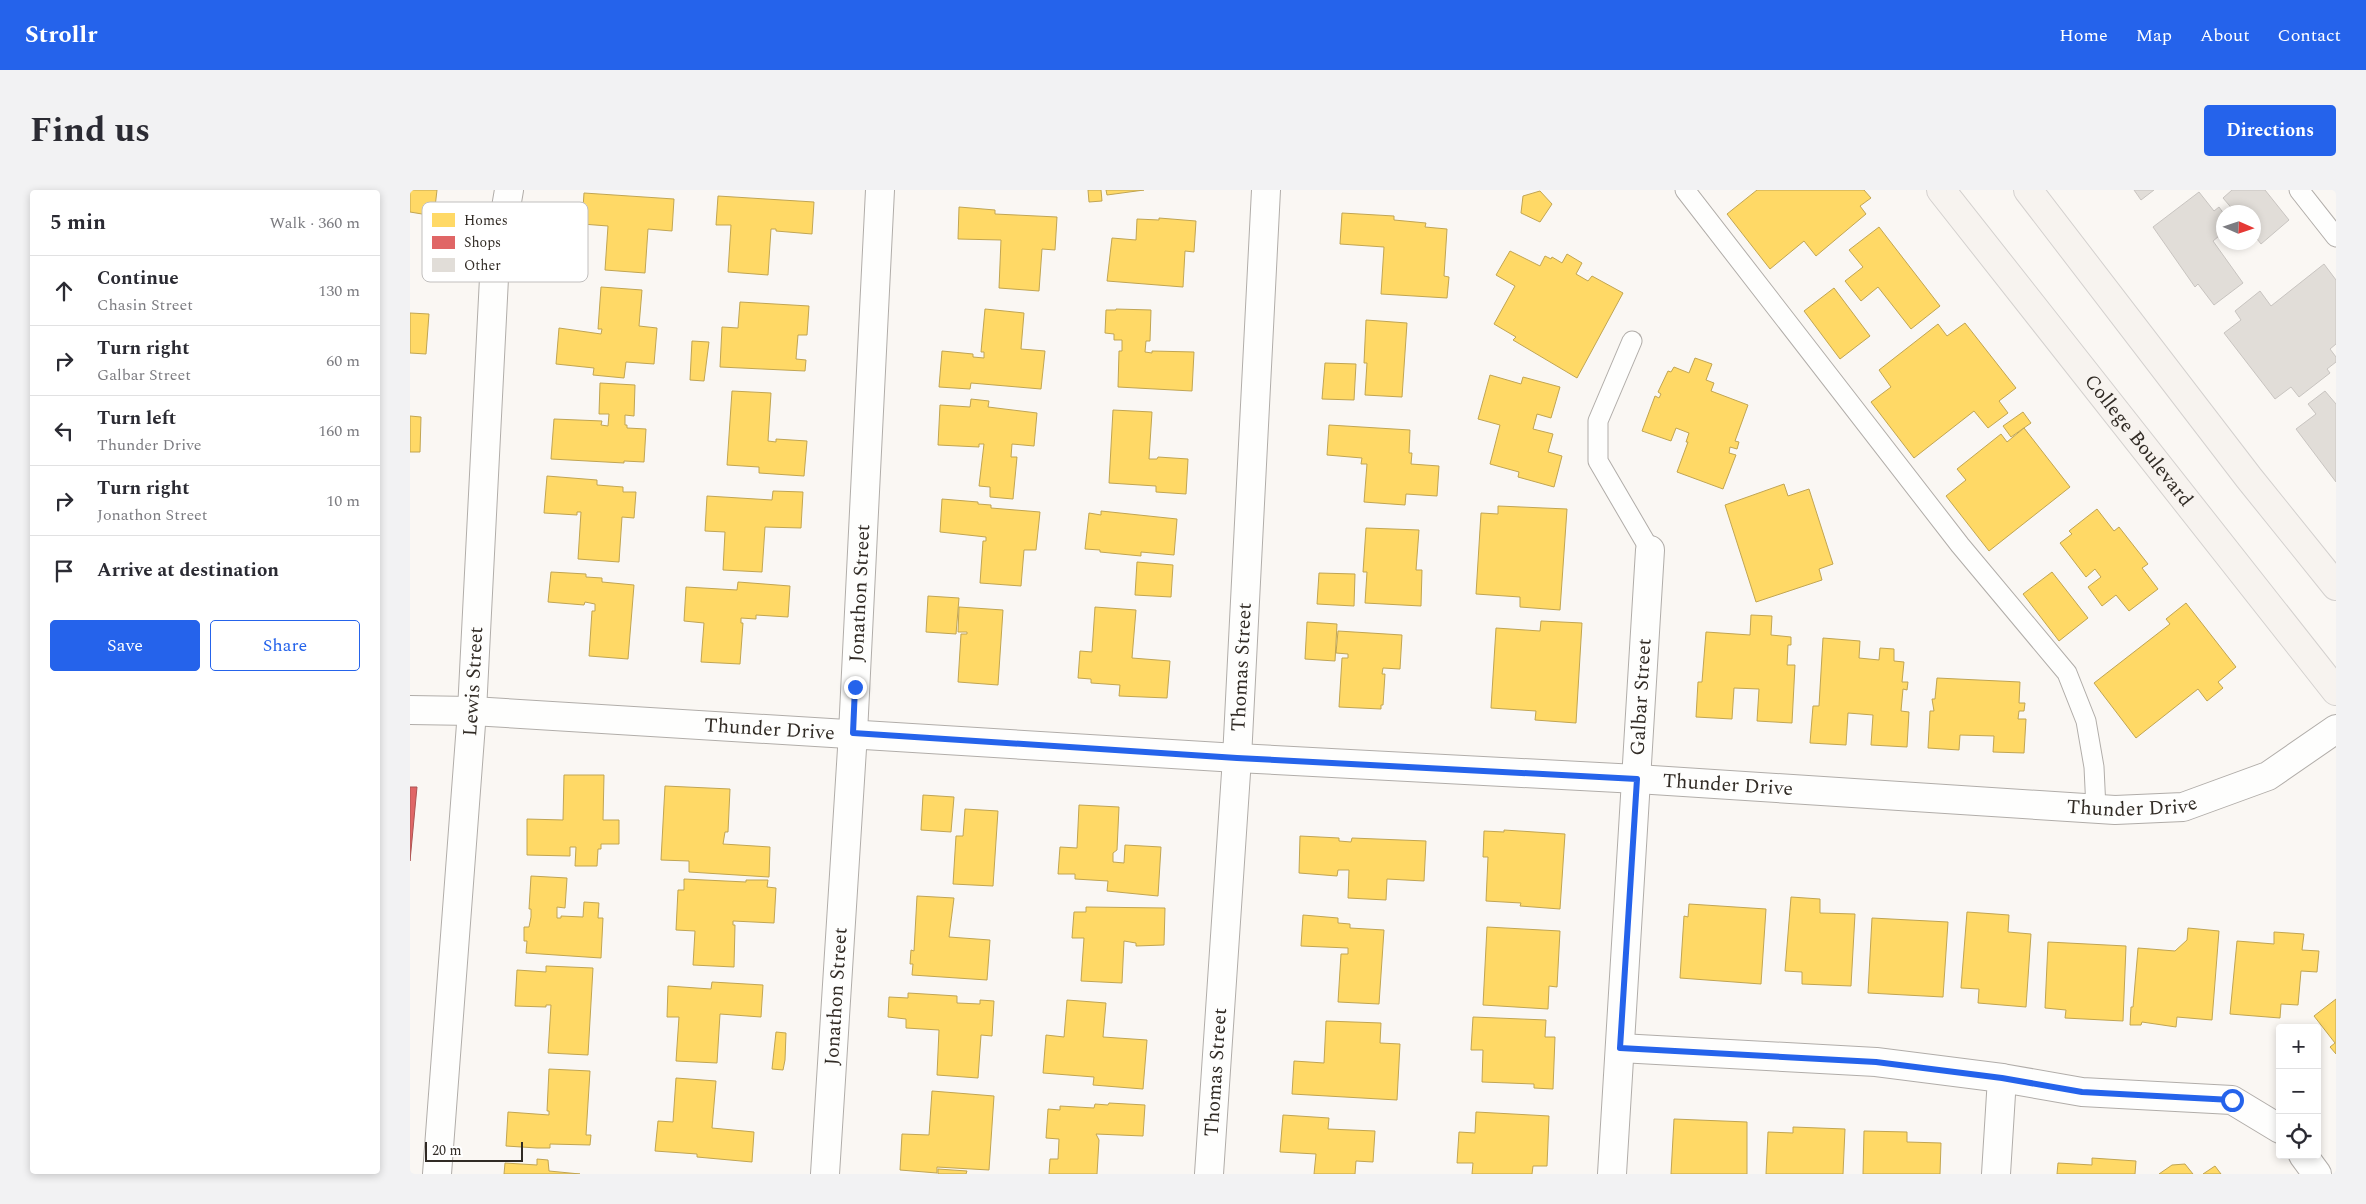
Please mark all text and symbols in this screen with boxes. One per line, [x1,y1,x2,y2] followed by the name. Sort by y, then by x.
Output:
[25,17,97,53] text: Strollr
[2059,22,2108,49] text: Home
[2136,22,2172,49] text: Map
[2200,22,2250,49] text: About
[2278,22,2341,49] text: Contact
[30,104,150,157] text: Find us
[2204,105,2336,156] button: Directions
[422,202,588,282] legend
[2216,205,2261,250] north arrow
[50,207,106,239] text: 5 min
[464,210,508,231] text: Homes
[269,211,360,235] text: Walk · 360 m
[464,232,501,253] text: Shops
[464,255,501,276] text: Other
[97,264,179,293] text: Continue
[50,277,78,305] icon: ahead
[318,279,360,303] text: 130 m
[97,293,193,317] text: Chasin Street
[97,334,190,363] text: Turn right
[50,347,78,375] icon: right
[326,349,360,373] text: 60 m
[97,363,191,387] text: Galbar Street
[2077,368,2200,513] street label: College Boulevard
[97,404,176,433] text: Turn left
[50,417,78,445] icon: left
[318,419,360,443] text: 160 m
[97,433,202,457] text: Thunder Drive
[97,474,190,503] text: Turn right
[50,487,78,515] icon: right
[326,489,360,513] text: 10 m
[97,503,208,527] text: Jonathon Street
[842,523,878,663] street label: Jonathon Street
[97,556,279,585] text: Arrive at destination
[50,557,78,585] icon: arrive
[1223,602,1260,732] street label: Thomas Street
[50,620,200,671] button: Save
[210,620,360,671] button: Share
[455,626,491,737] street label: Lewis Street
[1623,637,1660,756] street label: Galbar Street
[844,676,867,699] route end
[703,710,836,748] street label: Thunder Drive
[1662,766,1794,804] street label: Thunder Drive
[2066,788,2202,825] street label: Thunder Drive
[817,926,856,1066] street label: Jonathon Street
[1197,1007,1235,1138] street label: Thomas Street
[2276,1024,2321,1159] map controls
[2276,1024,2321,1069] button: +
[2276,1069,2321,1114] button: −
[2221,1089,2244,1112] route start
[2276,1114,2321,1159] button: locate
[425,1139,522,1162] scale bar
[432,1140,462,1161] text: 20 m

